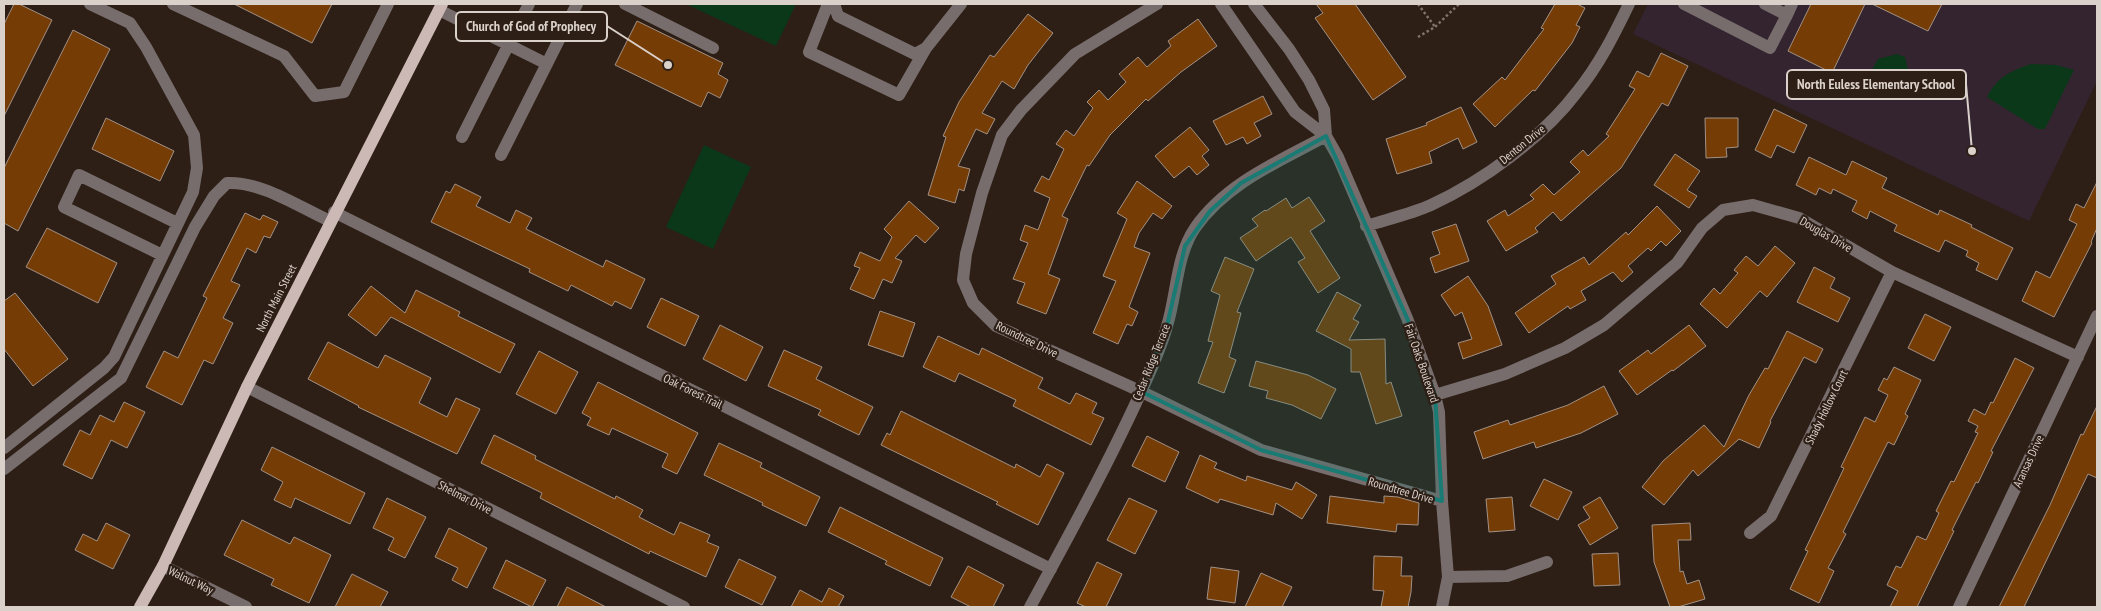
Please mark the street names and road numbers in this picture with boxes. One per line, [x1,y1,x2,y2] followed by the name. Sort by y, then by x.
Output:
[1496,121,1548,167] street label: Denton Drive
[1797,213,1855,255] street label: Douglas Drive
[253,261,300,334] street label: North Main Street
[994,318,1060,360] street label: Roundtree Drive
[1129,321,1173,403] street label: Cedar Ridge Terrace
[1401,322,1443,404] street label: Fair Oaks Boulevard
[1801,367,1851,447] street label: Shady Hollow Court
[661,370,725,412] street label: Oak Forest Trail
[2009,432,2047,490] street label: Aransas Drive
[1367,474,1435,506] street label: Roundtree Drive
[436,477,494,517] street label: Shelmar Drive
[166,563,216,598] street label: Walnut Way

